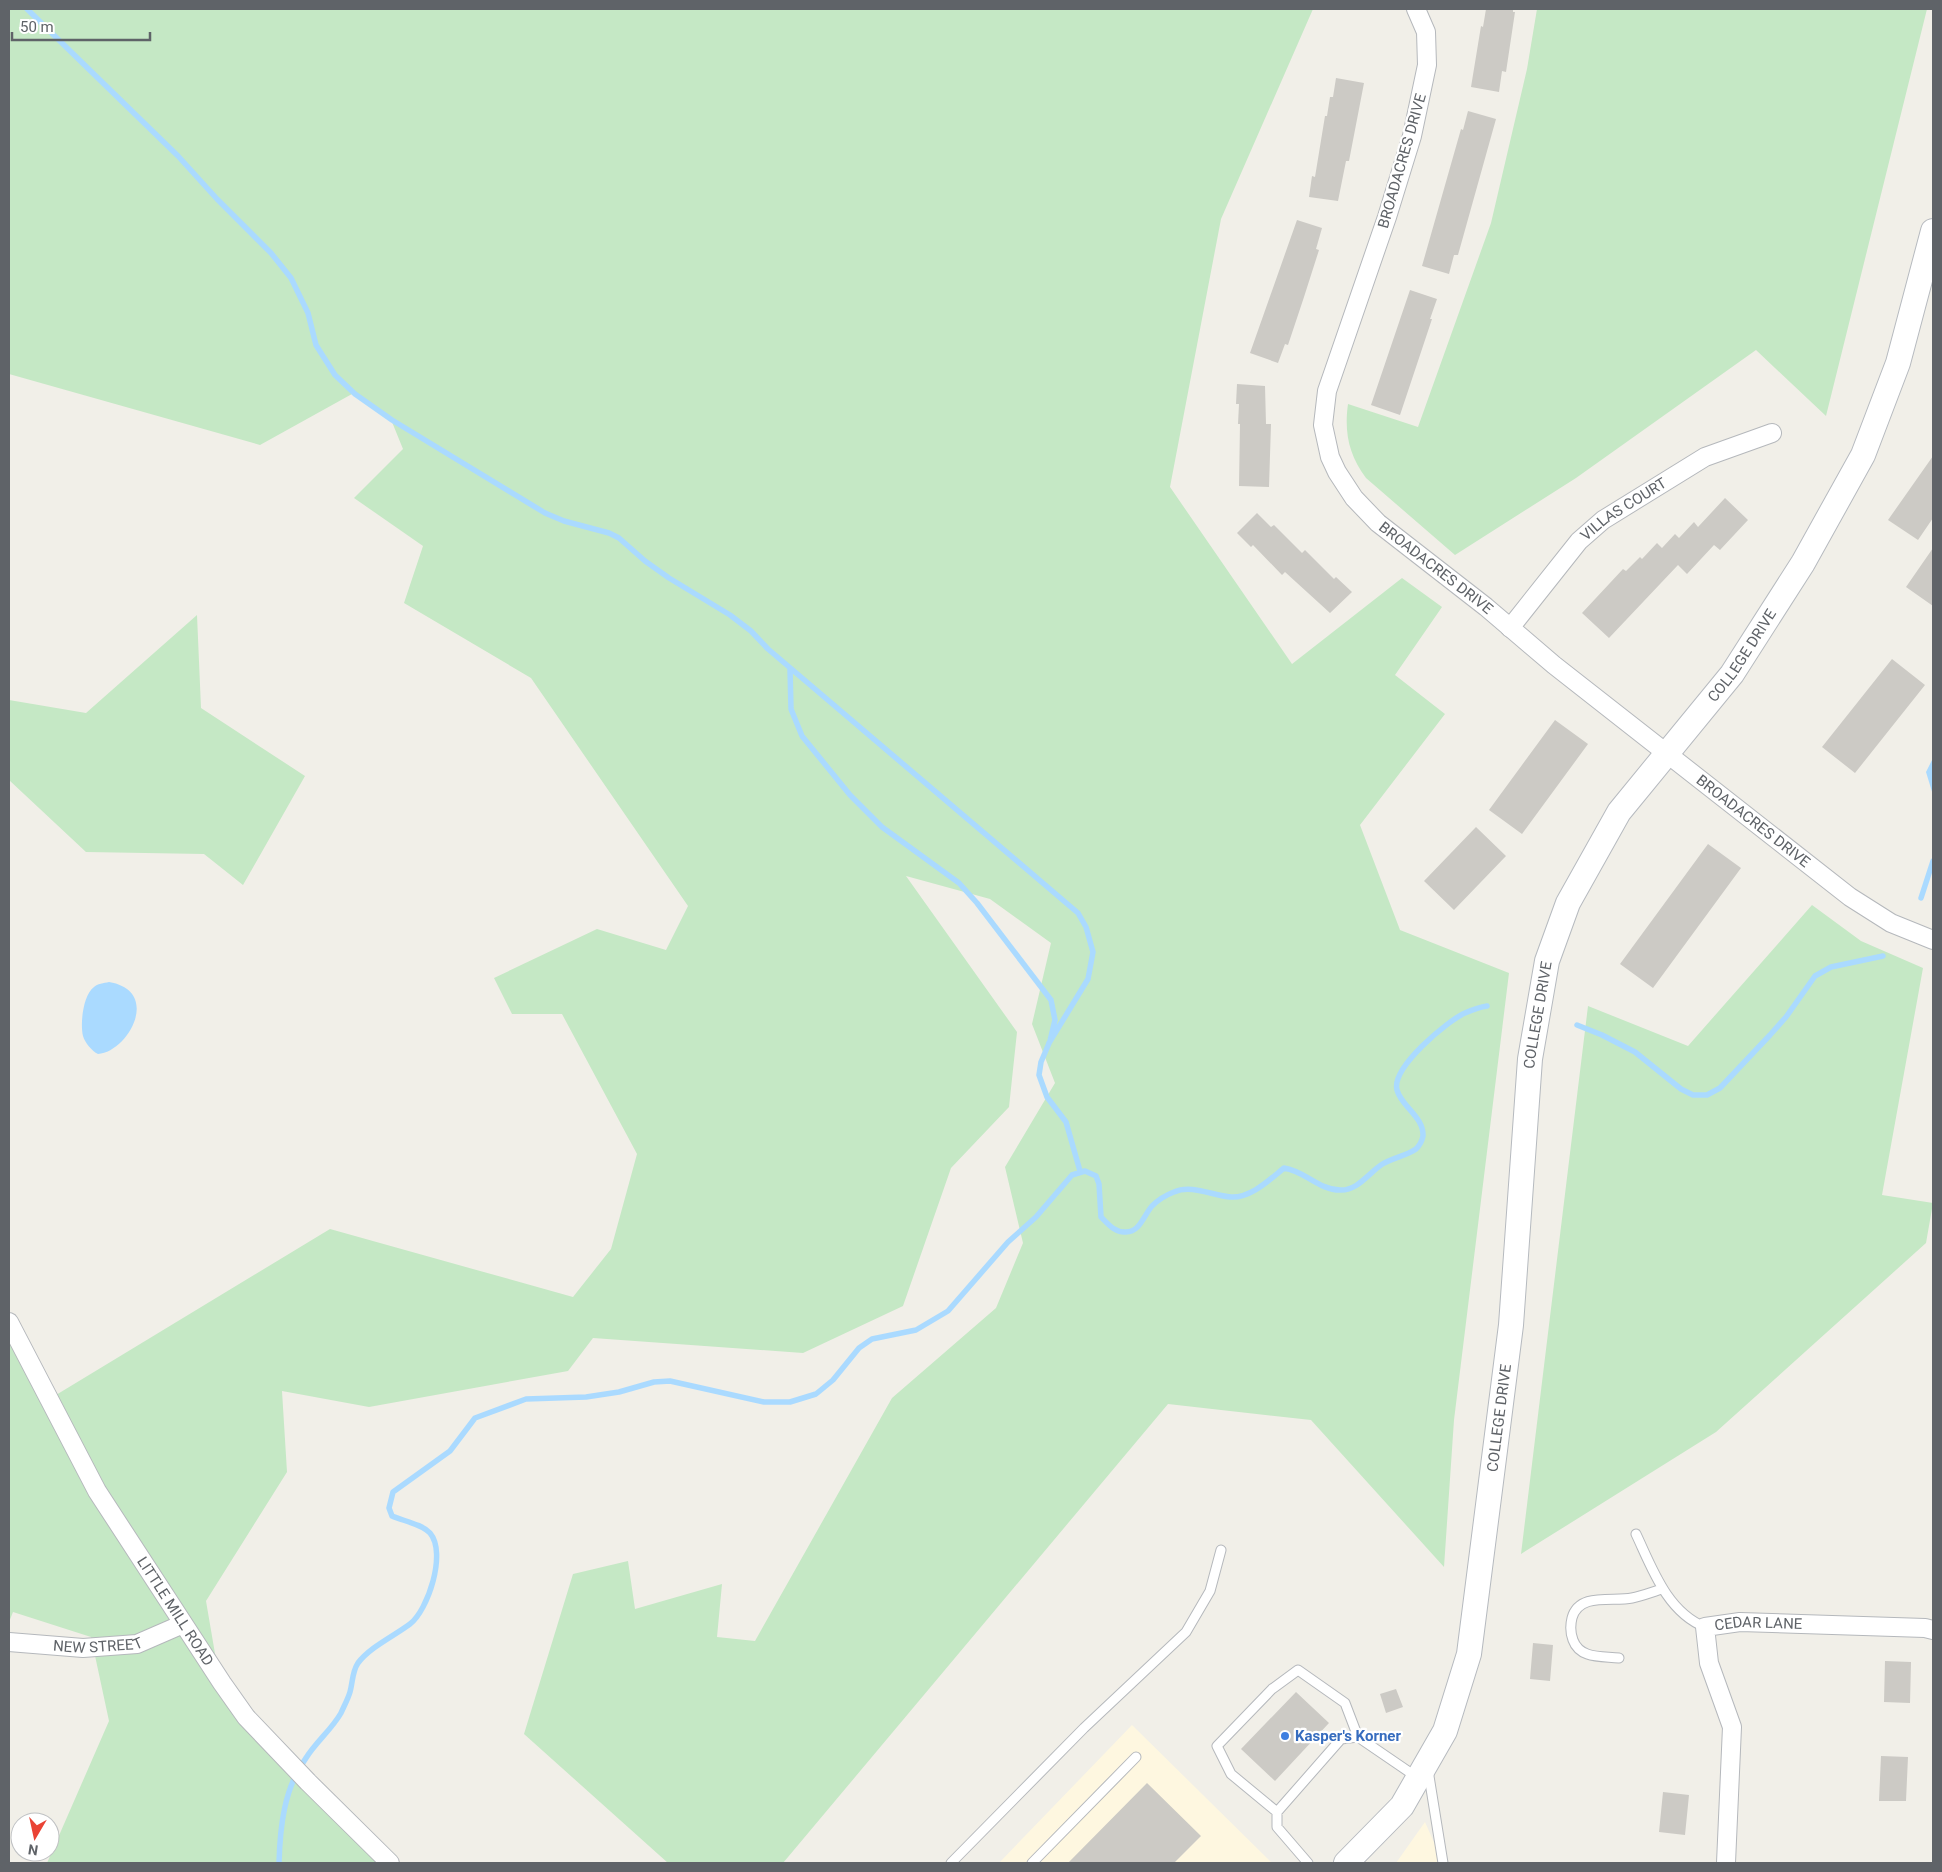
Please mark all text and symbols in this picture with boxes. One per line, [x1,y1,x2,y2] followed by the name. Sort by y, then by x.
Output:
[12,10,150,42] scale bar
[20,18,54,36] text: 50 m
[1374,91,1430,230] street label: BROADACRES DRIVE
[1577,474,1670,544] street label: VILLAS COURT
[1375,518,1497,618] street label: BROADACRES DRIVE
[1704,605,1780,706] street label: COLLEGE DRIVE
[1693,771,1814,871] street label: BROADACRES DRIVE
[1520,960,1556,1069] street label: COLLEGE DRIVE
[1483,1362,1515,1473] street label: COLLEGE DRIVE
[133,1553,217,1669] street label: LITTLE MILL ROAD
[1713,1613,1803,1635] street label: CEDAR LANE
[52,1634,146,1657] street label: NEW STREET
[1295,1727,1401,1745] place label: Kasper's Korner
[1279,1730,1291,1742] marker: Kasper's Korner
[10,1812,60,1862] north arrow
[27,1841,39,1859] text: N

